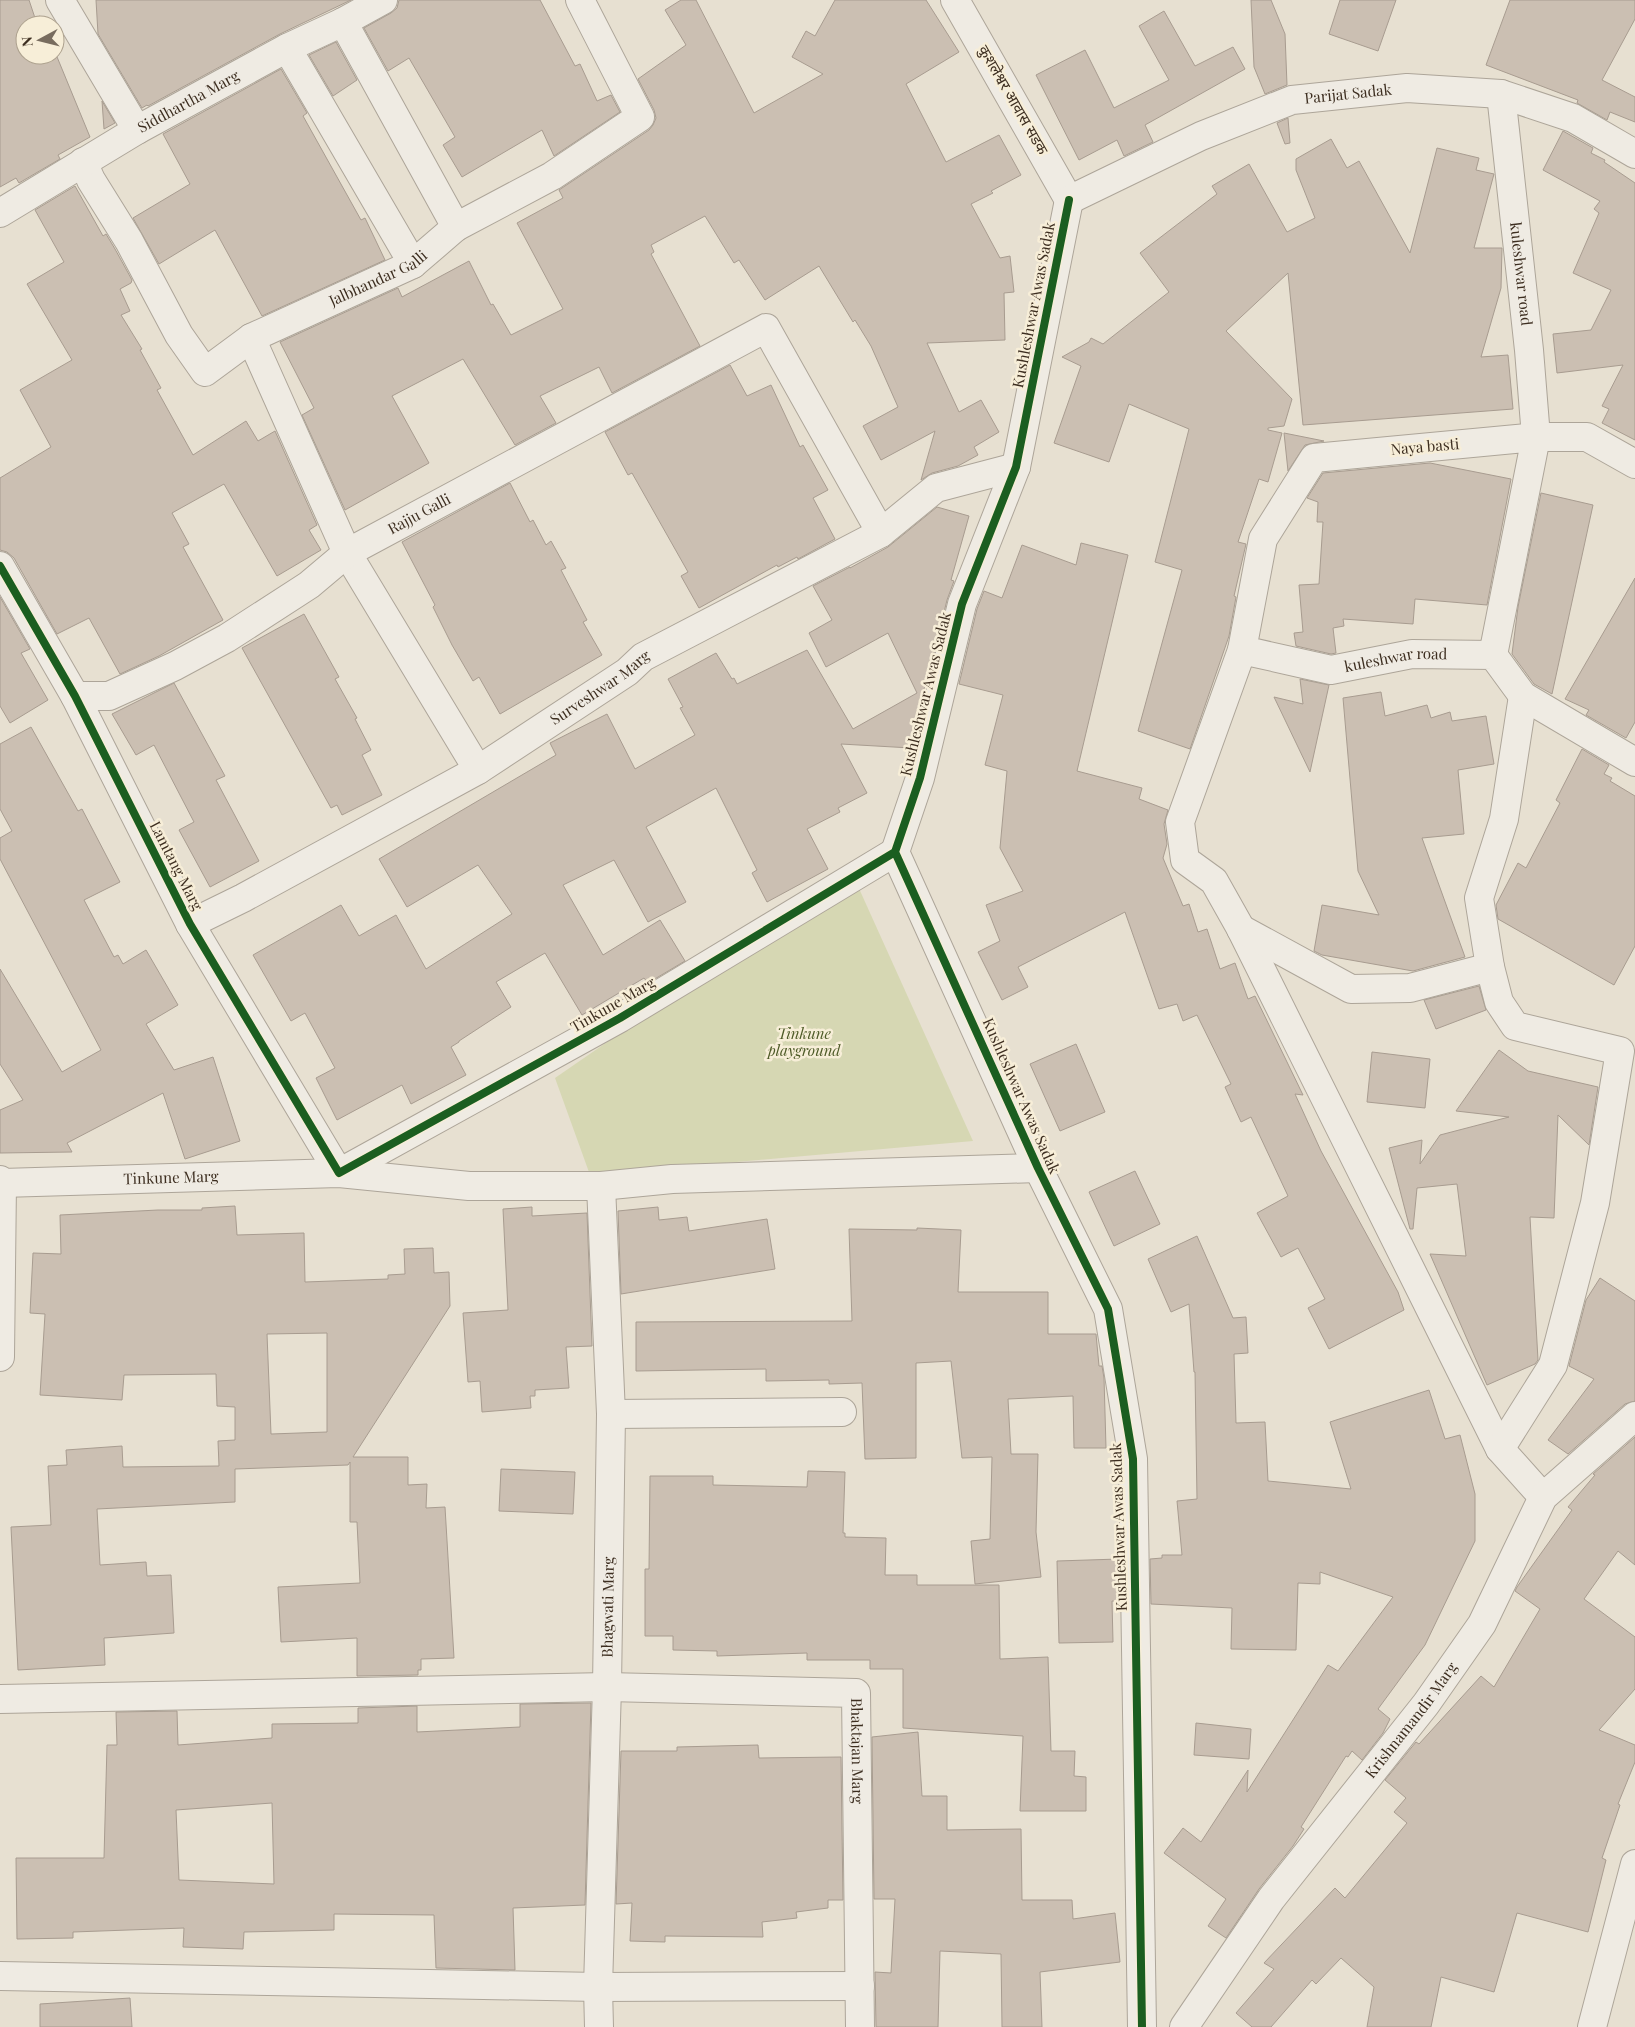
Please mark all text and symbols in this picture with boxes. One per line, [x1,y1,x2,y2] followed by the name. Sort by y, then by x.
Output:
[15,15,65,65] north arrow
[17,35,37,48] text: N
[974,41,1054,159] street label: कुशलेश्वर आवास सडक
[134,65,243,137] street label: Siddhartha Marg
[1303,79,1393,108] street label: Parijat Sadak
[1007,219,1059,389] street label: Kushleshwar Awas Sadak
[1506,221,1537,327] street label: kuleshwar road
[325,245,431,310] street label: Jalbhandar Galli
[1390,433,1460,459] street label: Naya basti
[384,488,454,538] street label: Rajju Galli
[895,609,955,778] street label: Kushleshwar Awas Sadak
[1342,643,1448,676] street label: kuleshwar road
[546,644,653,729] street label: Surveshwar Marg
[146,817,208,914] street label: Lamtang Marg
[566,972,659,1037] street label: Tinkune Marg
[979,1015,1066,1177] street label: Kushleshwar Awas Sadak
[766,1023,841,1060] park label: Tinkune playground
[123,1166,219,1188] street label: Tinkune Marg
[1105,1442,1131,1612] street label: Kushleshwar Awas Sadak
[596,1557,618,1658] street label: Bhagwati Marg
[1360,1658,1461,1782] street label: Krishnamandir Marg
[847,1698,868,1804] street label: Bhaktajan Marg

